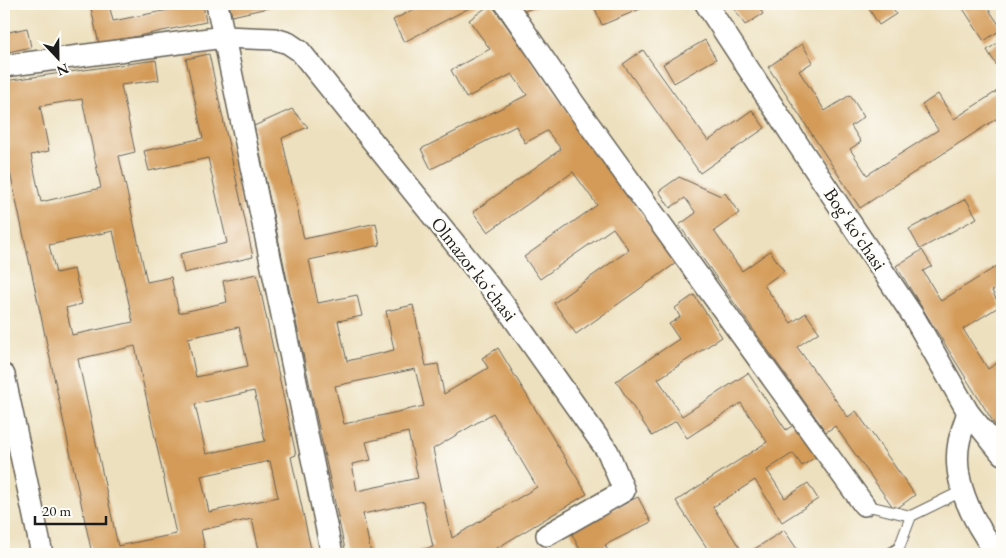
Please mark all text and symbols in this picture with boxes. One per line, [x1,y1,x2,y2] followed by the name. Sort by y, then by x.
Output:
[32,32,82,82] north arrow
[54,60,71,81] text: N
[818,183,892,275] street label: Bogʻ koʻchasi
[425,212,523,327] street label: Olmazor koʻchasi
[35,493,106,525] scale bar
[42,501,71,520] text: 20 m

